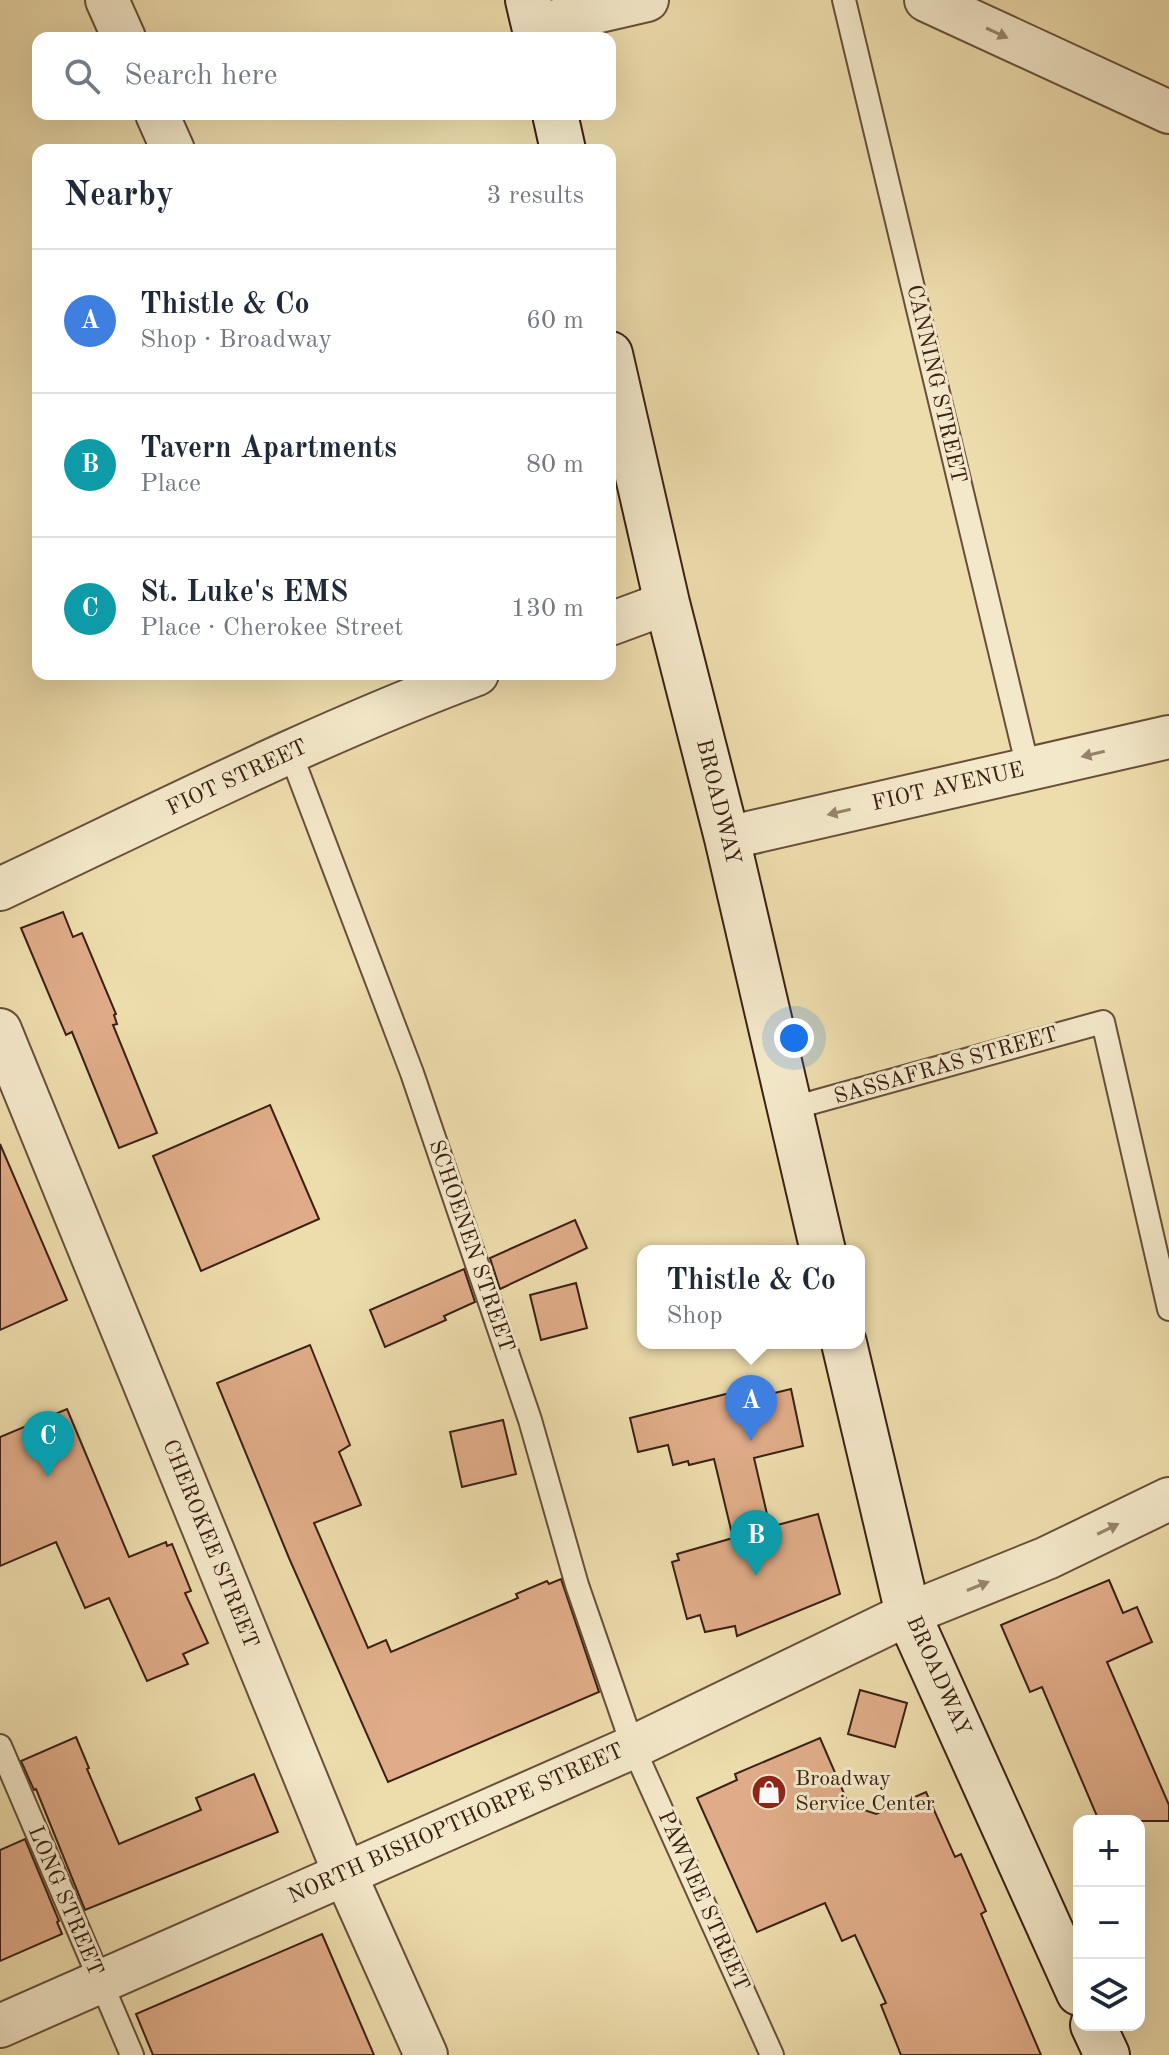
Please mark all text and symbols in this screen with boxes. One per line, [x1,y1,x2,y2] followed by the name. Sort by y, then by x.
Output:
[985,26,1009,40] one-way arrow
[32,32,616,120] search box
[60,54,104,98] icon: search
[124,61,278,91] text: Search here
[64,179,174,213] text: Nearby
[486,183,584,209] text: 3 results
[902,283,970,485] street label: CANNING STREET
[140,290,310,320] text: Thistle & Co
[80,308,100,334] text: A
[526,308,584,334] text: 60 m
[140,327,332,353] text: Shop · Broadway
[140,434,397,464] text: Tavern Apartments
[81,452,99,478] text: B
[526,452,584,478] text: 80 m
[140,471,201,497] text: Place
[140,578,348,608] text: St. Luke's EMS
[81,596,99,622] text: C
[511,596,584,622] text: 130 m
[140,615,403,641] text: Place · Cherokee Street
[163,736,311,820] street label: FIOT STREET
[692,737,744,867] street label: BROADWAY
[1080,748,1105,761] one-way arrow
[870,759,1026,815] street label: FIOT AVENUE
[827,806,852,819] one-way arrow
[774,1018,814,1058] your location
[832,1023,1060,1109] street label: SASSAFRAS STREET
[424,1137,518,1355] street label: SCHOENEN STREET
[637,1245,865,1349] popup
[666,1266,836,1296] text: Thistle & Co
[666,1303,723,1329] text: Shop
[725,1375,777,1441] pin: A
[22,1411,74,1477] pin: C
[158,1437,262,1651] street label: CHEROKEE STREET
[730,1510,782,1576] pin: B
[1097,1522,1120,1535] one-way arrow
[966,1579,990,1592] one-way arrow
[902,1613,974,1739] street label: BROADWAY
[285,1740,627,1908] street label: NORTH BISHOPTHORPE STREET
[795,1768,935,1815] place label: Broadway Service Center
[750,1773,788,1811] shop icon: Broadway Service Center
[653,1808,753,1994] street label: PAWNEE STREET
[1073,1815,1145,2031] map controls
[1073,1815,1145,1887] button: +
[24,1823,106,1979] street label: LONG STREET
[1073,1887,1145,1959] button: −
[1073,1959,1145,2031] button: layers

